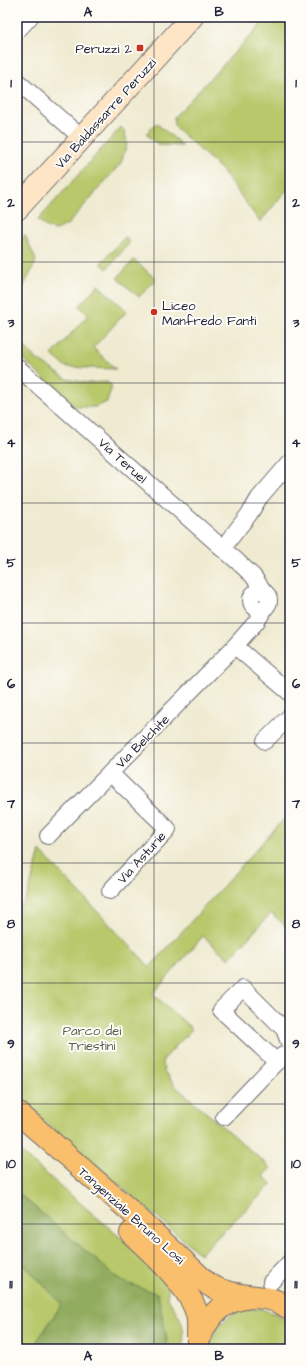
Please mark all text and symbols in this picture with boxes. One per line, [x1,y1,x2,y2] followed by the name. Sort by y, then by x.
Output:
[84,3,93,21] text: A
[214,3,224,21] text: B
[75,40,133,58] place label: Peruzzi 2
[135,43,145,53] marker: Peruzzi 2
[51,54,160,173] street label: Via Baldassarre Peruzzi
[10,74,12,92] text: 1
[295,74,297,92] text: 1
[6,194,15,212] text: 2
[291,194,300,212] text: 2
[162,297,256,330] place label: Liceo Manfredo Fanti
[149,307,159,317] marker: Liceo Manfredo Fanti
[7,314,15,332] text: 3
[292,314,300,332] text: 3
[7,434,16,452] text: 4
[94,434,151,487] street label: Via Teruel
[292,434,301,452] text: 4
[6,554,16,572] text: 5
[291,554,301,572] text: 5
[7,675,16,693] text: 6
[292,675,301,693] text: 6
[112,711,174,773] street label: Via Belchite
[6,795,16,813] text: 7
[291,795,301,813] text: 7
[113,828,170,888] street label: Via Asturie
[7,915,16,933] text: 8
[292,915,301,933] text: 8
[63,1022,121,1055] park label: Parco dei Triestini
[7,1035,15,1053] text: 9
[292,1035,300,1053] text: 9
[6,1155,17,1173] text: 10
[291,1155,302,1173] text: 10
[74,1163,189,1269] street label: Tangenziale Bruno Losi
[9,1275,13,1293] text: 11
[294,1275,298,1293] text: 11
[84,1347,93,1365] text: A
[214,1347,224,1365] text: B

